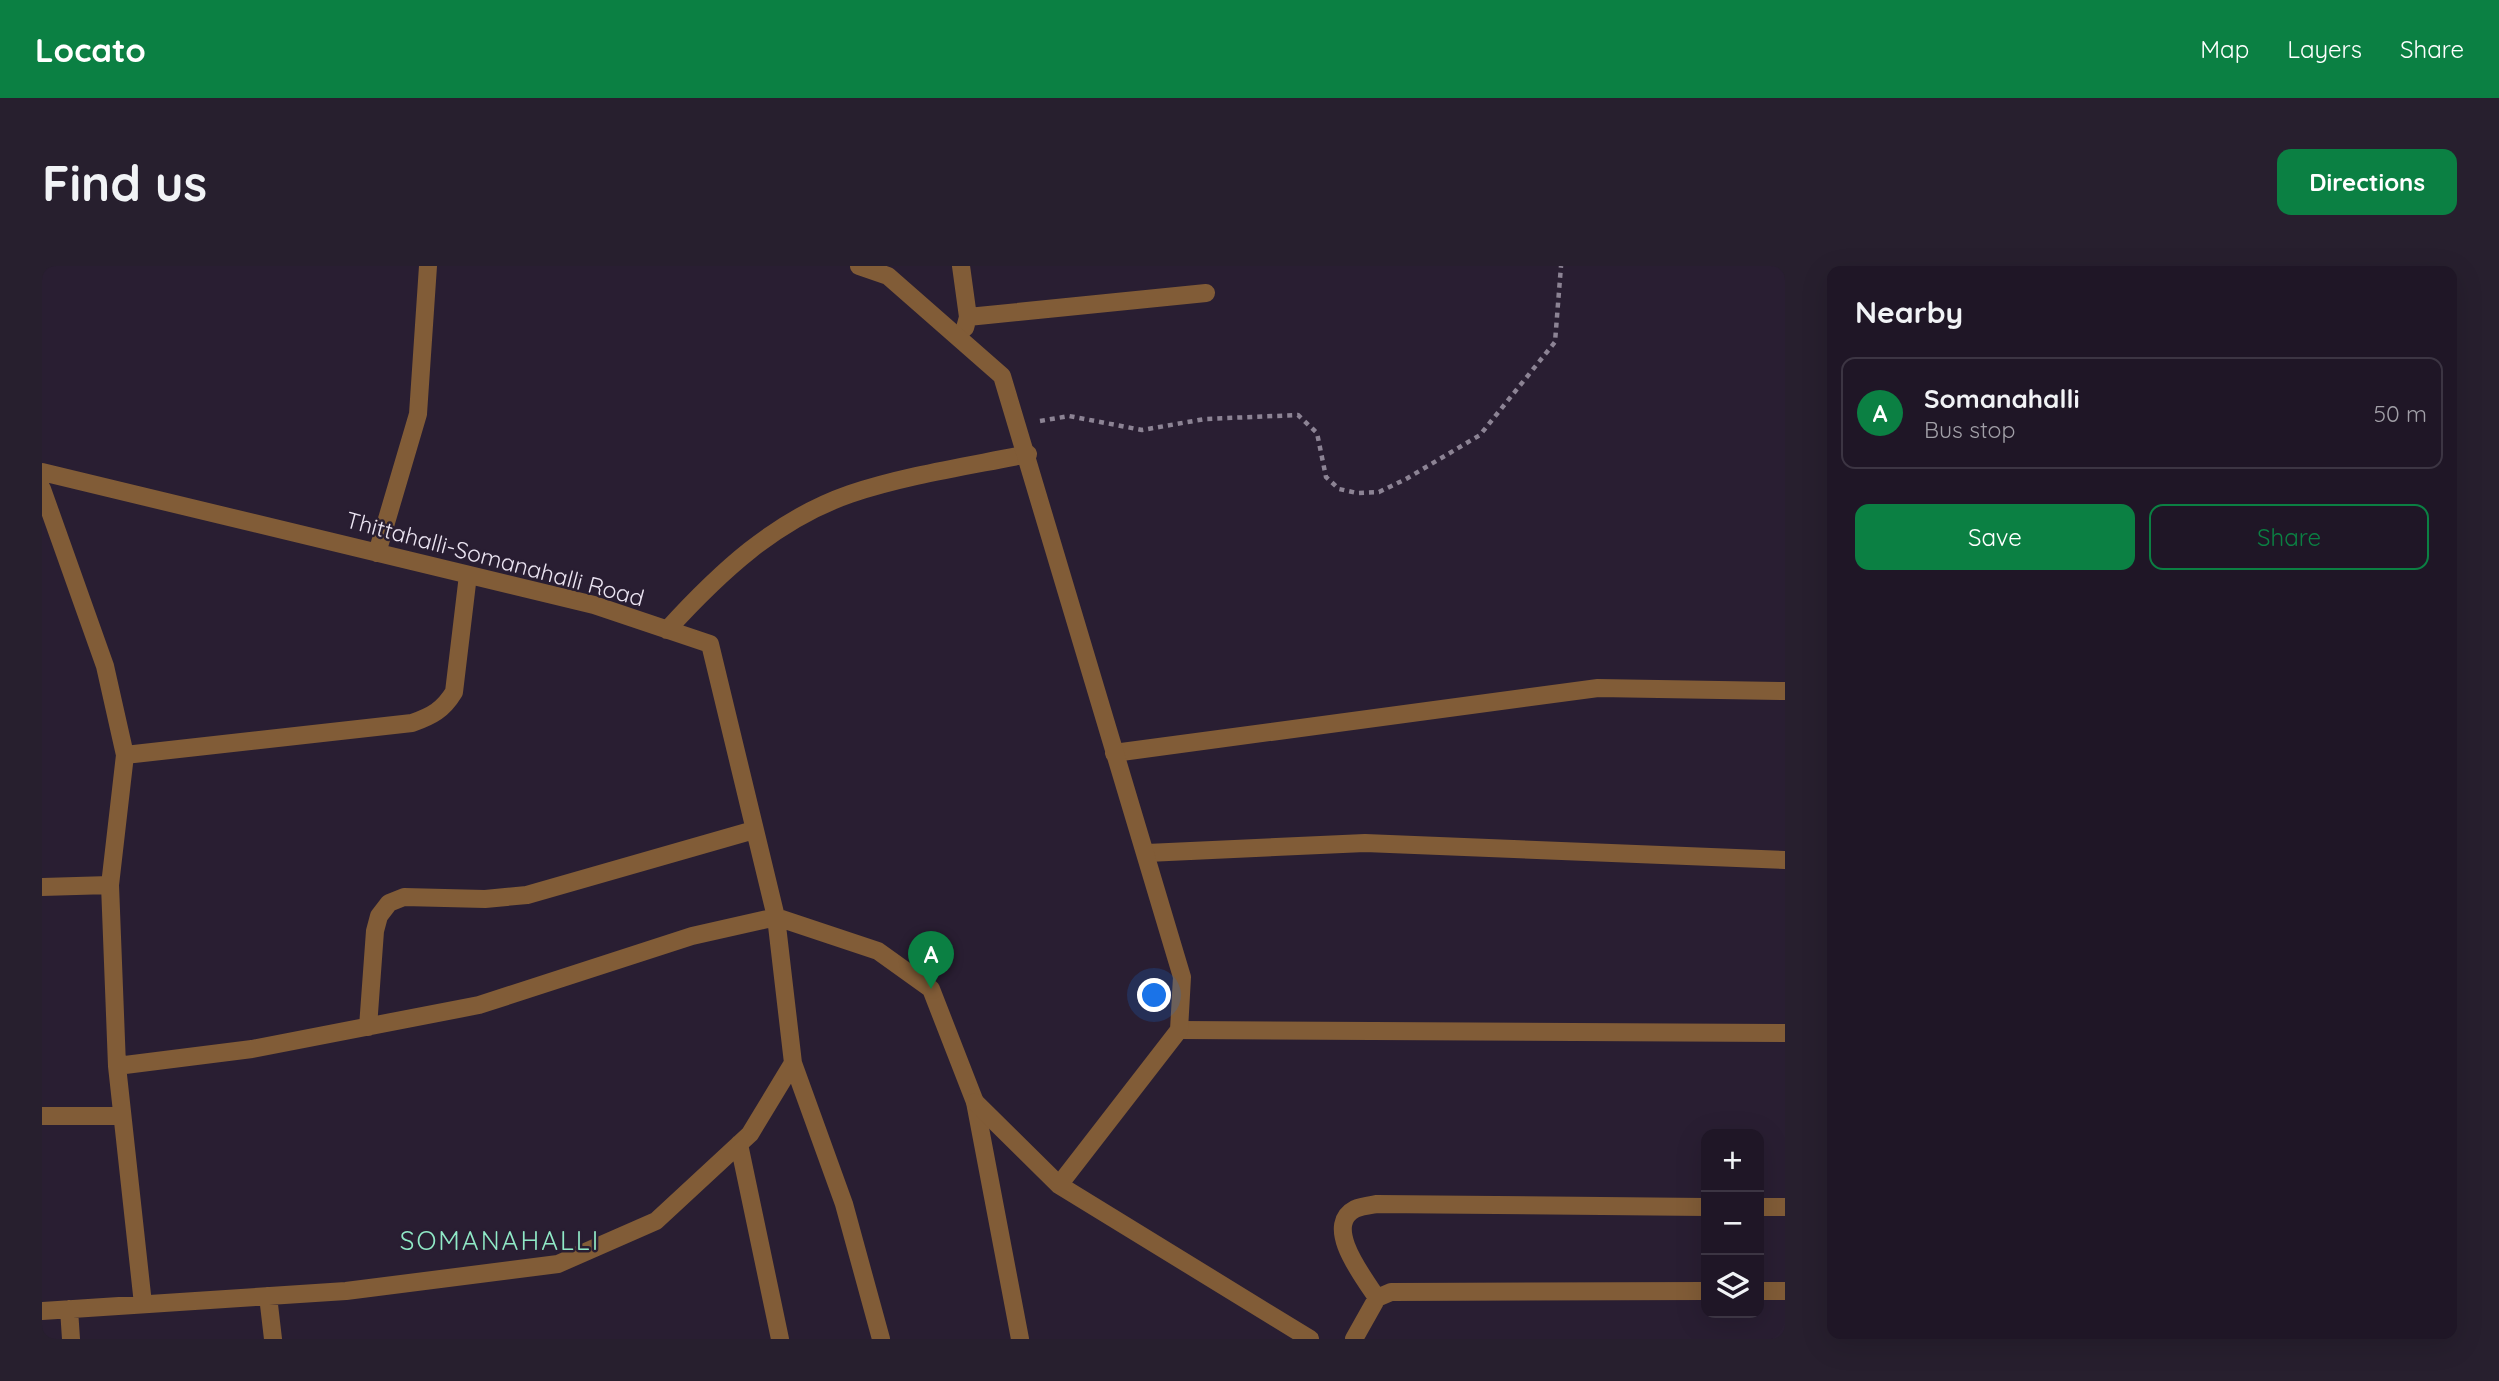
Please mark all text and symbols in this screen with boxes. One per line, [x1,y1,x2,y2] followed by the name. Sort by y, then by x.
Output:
[35,29,146,70] text: Locato
[2200,34,2249,64] text: Map
[2287,34,2362,64] text: Layers
[2400,34,2464,64] text: Share
[2277,149,2457,215] button: Directions
[42,152,207,213] text: Find us
[1855,293,1963,331] text: Nearby
[1924,382,2080,415] text: Somanahalli
[1873,399,1887,428] text: A
[2374,399,2427,428] text: 50 m
[1924,415,2015,444] text: Bus stop
[1855,504,2135,570] button: Save
[2149,504,2429,570] button: Share
[343,505,647,612] street label: Thittahalli-Somanahalli Road
[908,931,954,989] pin: A
[1137,978,1171,1012] your location
[1701,1129,1764,1318] map controls
[1701,1129,1764,1192] button: +
[1701,1192,1764,1255] button: −
[400,1224,600,1257] district label: SOMANAHALLI
[1701,1255,1764,1318] button: layers

